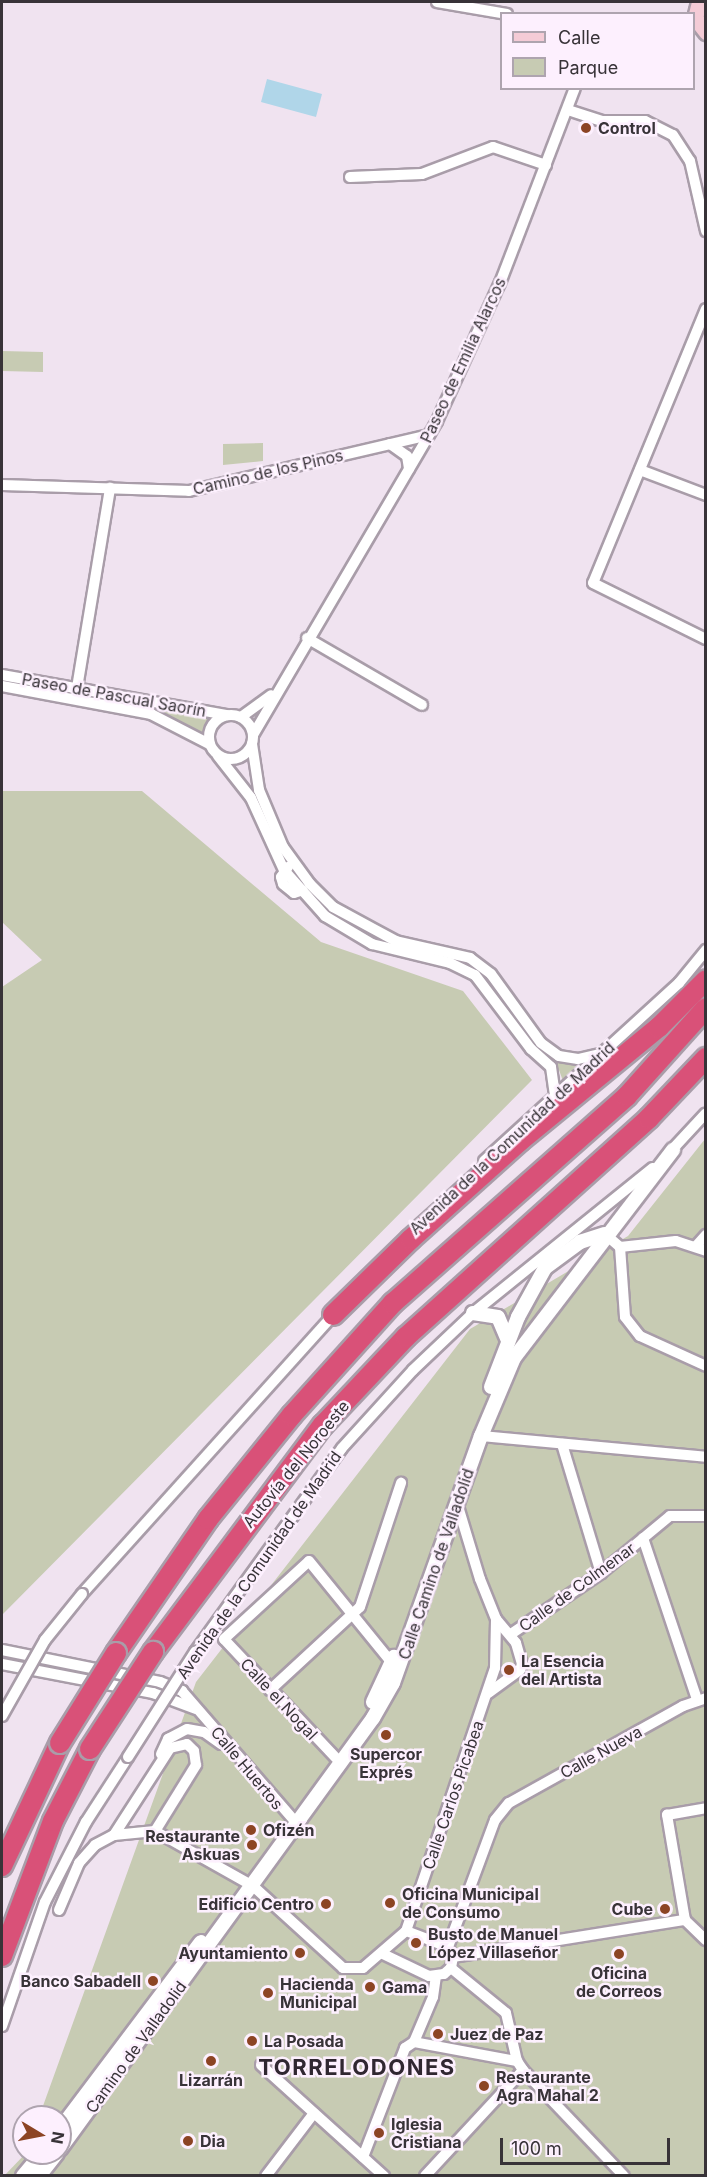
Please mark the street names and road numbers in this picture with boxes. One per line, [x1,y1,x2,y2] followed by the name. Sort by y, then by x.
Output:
[416,274,510,446] street label: Paseo de Emilia Alarcos
[191,445,345,499] street label: Camino de los Pinos
[20,669,208,721] street label: Paseo de Pascual Saorín
[405,1038,619,1238] street label: Avenida de la Comunidad de Madrid
[239,1397,353,1531] street label: Autovía del Noroeste
[173,1447,345,1683] street label: Avenida de la Comunidad de Madrid
[394,1466,478,1662] street label: Calle Camino de Valladolid
[515,1538,639,1636] street label: Calle de Colmenar
[236,1654,322,1744] street label: Calle el Nogal
[418,1718,488,1872] street label: Calle Carlos Picabea
[557,1722,645,1782] street label: Calle Nueva
[207,1723,287,1813] street label: Calle Huertos
[82,1977,190,2117] street label: Camino de Valladolid

